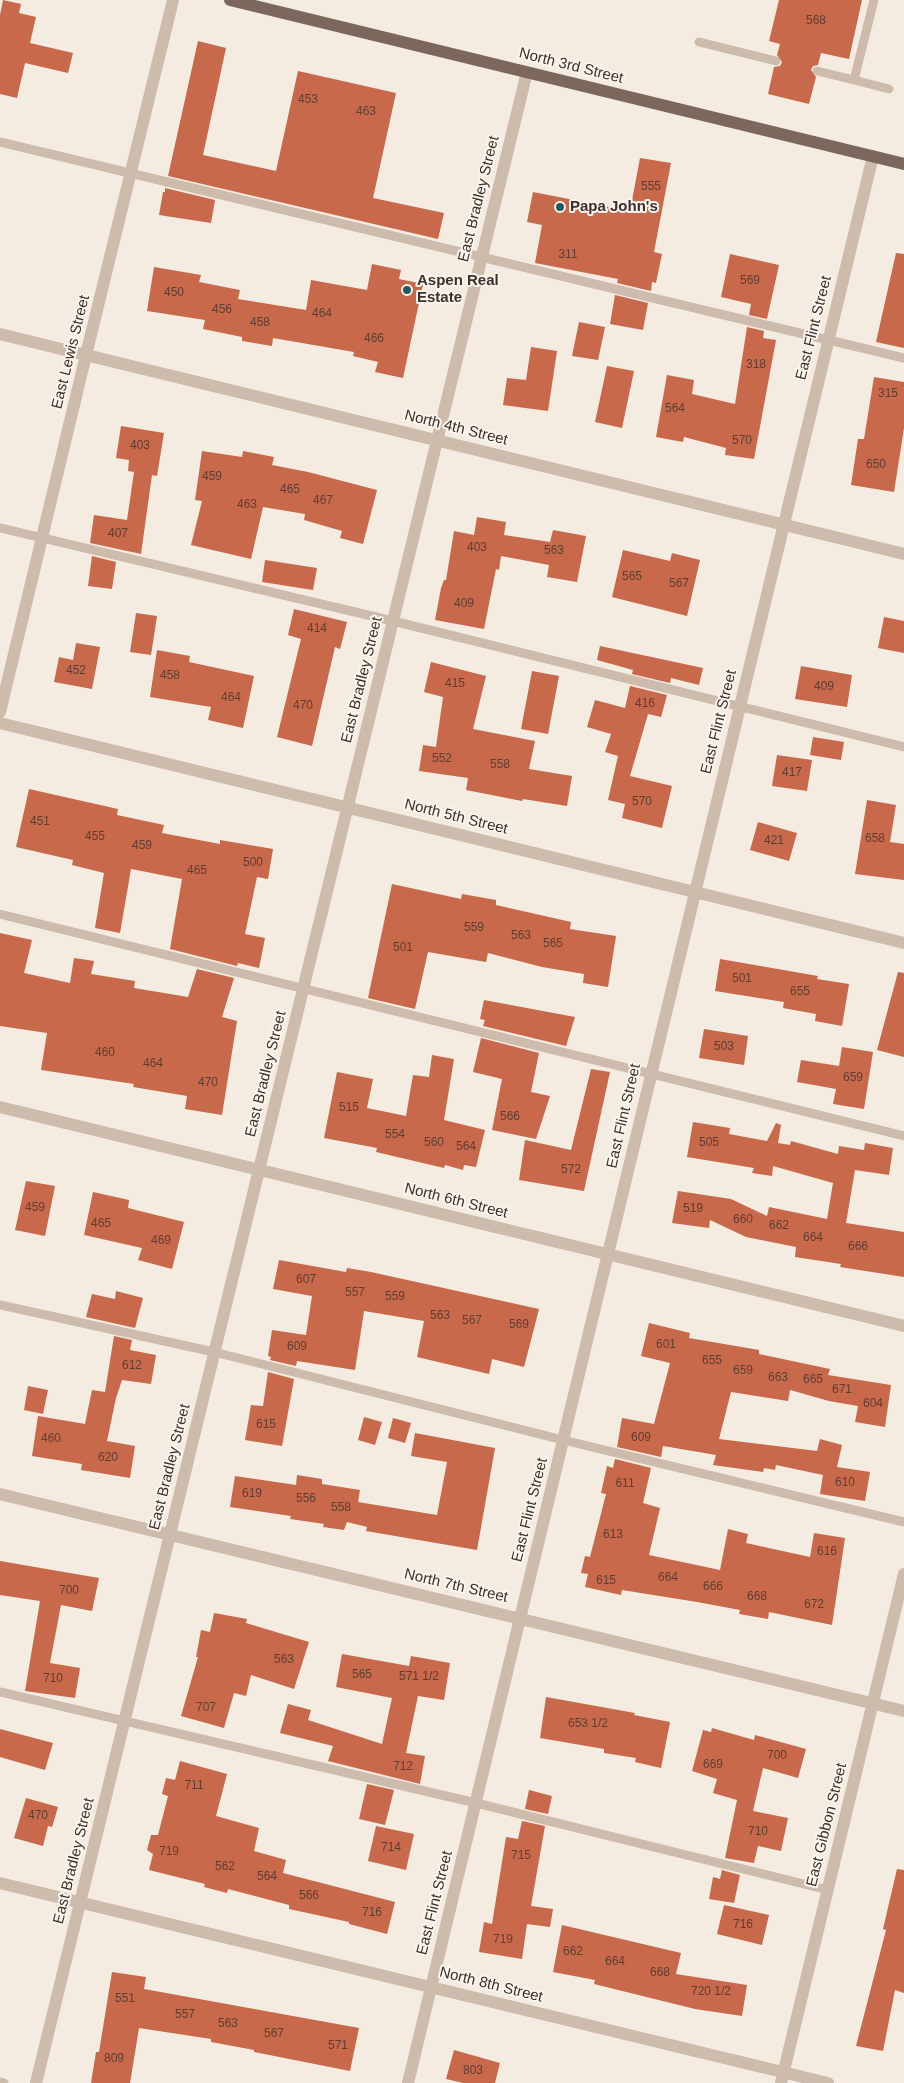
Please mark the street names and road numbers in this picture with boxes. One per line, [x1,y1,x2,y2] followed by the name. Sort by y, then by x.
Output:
[517,44,625,88] street label: North 3rd Street
[455,134,503,264] street label: East Bradley Street
[792,274,836,382] street label: East Flint Street
[48,293,94,411] street label: East Lewis Street
[402,406,510,450] street label: North 4th Street
[338,615,386,745] street label: East Bradley Street
[697,668,741,776] street label: East Flint Street
[402,795,510,839] street label: North 5th Street
[242,1009,290,1139] street label: East Bradley Street
[603,1062,645,1170] street label: East Flint Street
[402,1179,510,1223] street label: North 6th Street
[146,1402,194,1532] street label: East Bradley Street
[508,1456,552,1564] street label: East Flint Street
[402,1565,510,1607] street label: North 7th Street
[803,1761,851,1889] street label: East Gibbon Street
[50,1796,98,1926] street label: East Bradley Street
[413,1849,457,1957] street label: East Flint Street
[437,1963,545,2007] street label: North 8th Street

